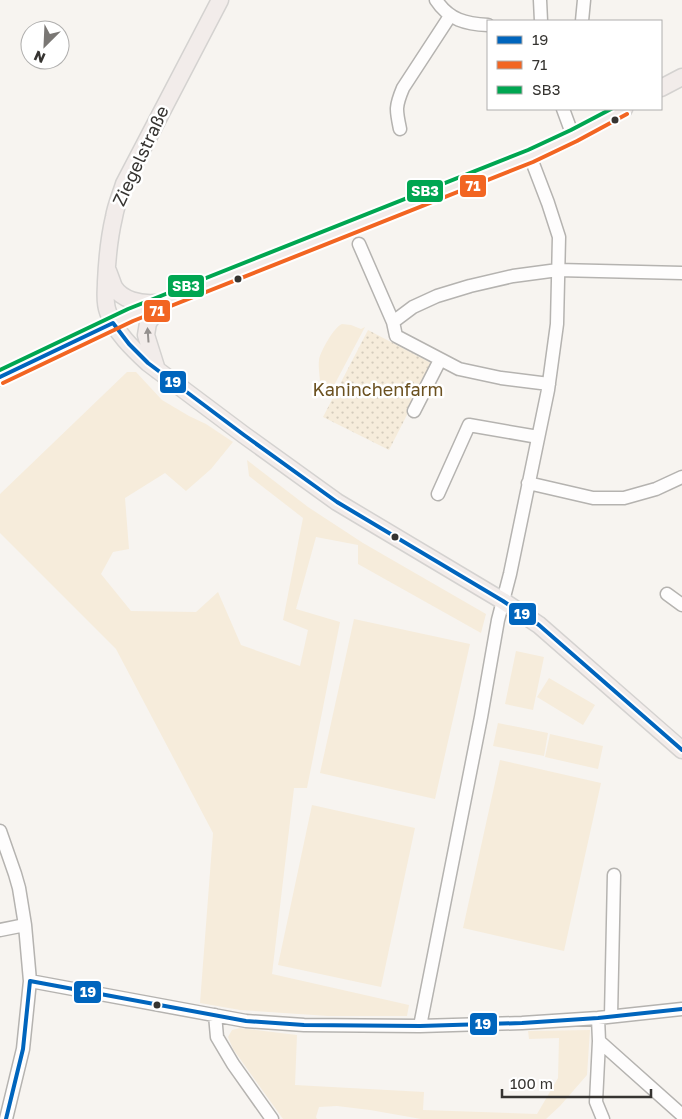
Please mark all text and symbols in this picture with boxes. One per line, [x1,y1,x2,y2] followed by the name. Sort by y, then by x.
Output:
[20,20,70,70] north arrow
[487,20,662,110] legend
[532,30,548,48] text: 19
[31,47,48,67] text: N
[532,55,547,73] text: 71
[532,80,560,98] text: SB3
[107,102,173,209] street label: Ziegelstraße
[610,115,620,125] unlabelled marker
[459,174,487,198] line badge: 71
[466,177,480,194] text: 71
[406,179,444,203] line badge: SB3
[411,182,439,199] text: SB3
[167,274,205,298] line badge: SB3
[233,274,243,284] unlabelled marker
[172,277,200,294] text: SB3
[143,299,171,323] line badge: 71
[150,302,164,319] text: 71
[144,327,152,343] one-way arrow
[159,370,187,394] line badge: 19
[165,373,181,390] text: 19
[312,378,444,400] park label: Kaninchenfarm
[390,532,400,542] unlabelled marker
[508,602,537,626] line badge: 19
[514,605,530,622] text: 19
[73,980,102,1004] line badge: 19
[80,983,96,1000] text: 19
[152,1000,162,1010] unlabelled marker
[469,1012,498,1036] line badge: 19
[475,1015,491,1032] text: 19
[502,1066,651,1098] scale bar
[510,1074,553,1092] text: 100 m

